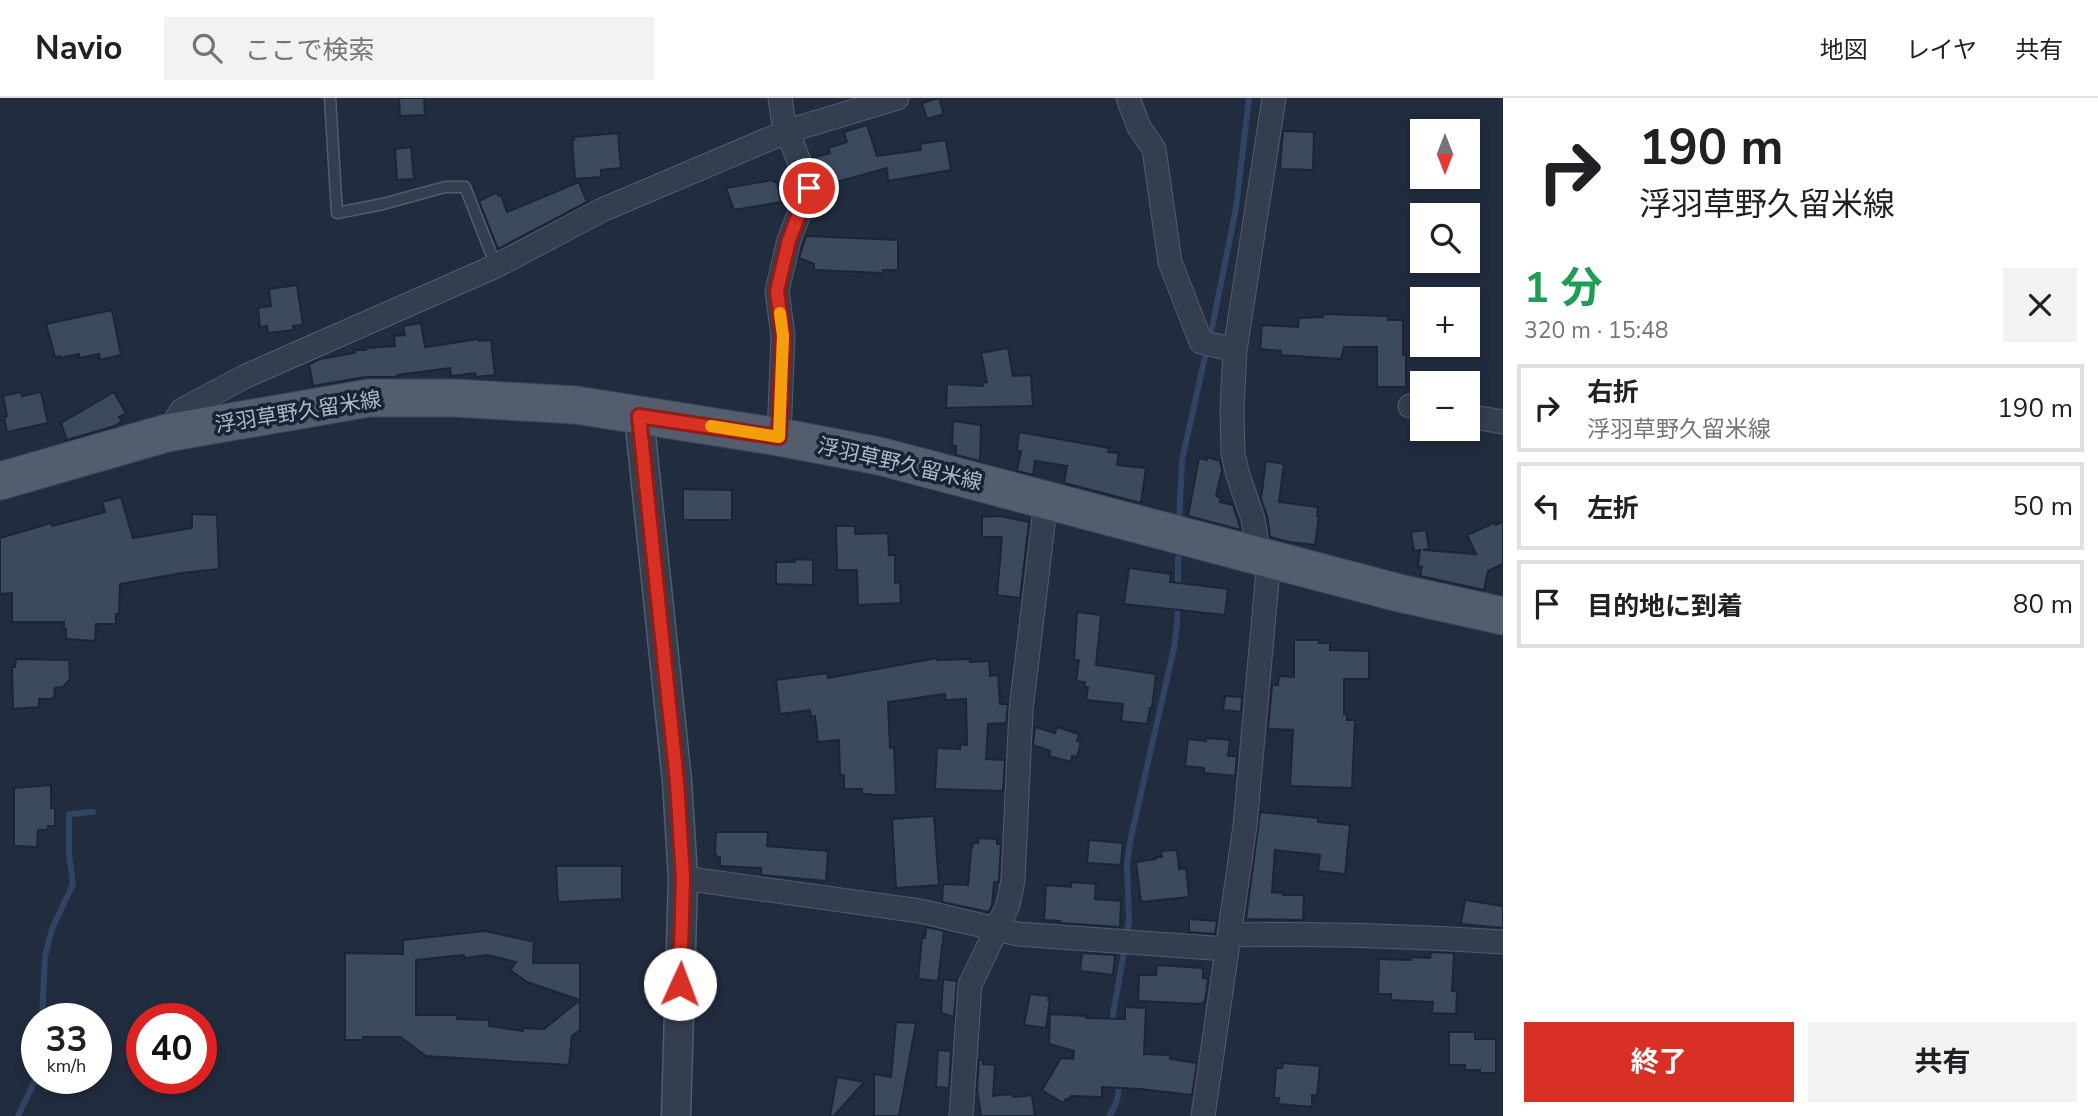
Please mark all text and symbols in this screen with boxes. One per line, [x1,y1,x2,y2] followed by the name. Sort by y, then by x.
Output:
[164,17,654,80] search box
[35,26,122,71] text: Navio
[188,29,226,67] icon: search
[244,33,374,68] text: ここで検索
[1820,34,1868,66] text: 地図
[1906,34,1977,66] text: レイヤ
[2015,34,2063,66] text: 共有
[1639,114,1783,181] text: 190 m
[1410,119,1480,189] north arrow
[1410,119,1480,441] map controls
[1524,126,1615,217] icon: right
[779,158,839,218] pin
[790,169,828,207] icon: arrive
[1639,183,1895,226] text: 浮羽草野久留米線
[1410,203,1480,273] button: search
[1524,260,1603,317] text: 1 分
[2003,268,2077,342] button: close
[1410,287,1480,357] button: +
[1524,315,1669,346] text: 320 m · 15:48
[1410,371,1480,441] button: −
[1587,375,1639,410] text: 右折
[213,385,383,439] street label: 浮羽草野久留米線
[1528,389,1566,427] icon: right
[1997,391,2073,426] text: 190 m
[1587,414,1771,445] text: 浮羽草野久留米線
[815,431,985,497] street label: 浮羽草野久留米線
[1528,487,1566,525] icon: left
[2013,489,2073,524] text: 50 m
[1587,491,1639,526] text: 左折
[1528,585,1566,623] icon: arrive
[2013,587,2073,622] text: 80 m
[1587,589,1743,624] text: 目的地に到着
[643,947,717,1021] position arrow
[126,1003,217,1094] speed limit sign: 40
[45,1016,88,1063] text: 33
[1524,1022,1794,1102] button: 終了
[1808,1022,2077,1102] button: 共有
[47,1054,86,1078] text: km/h

